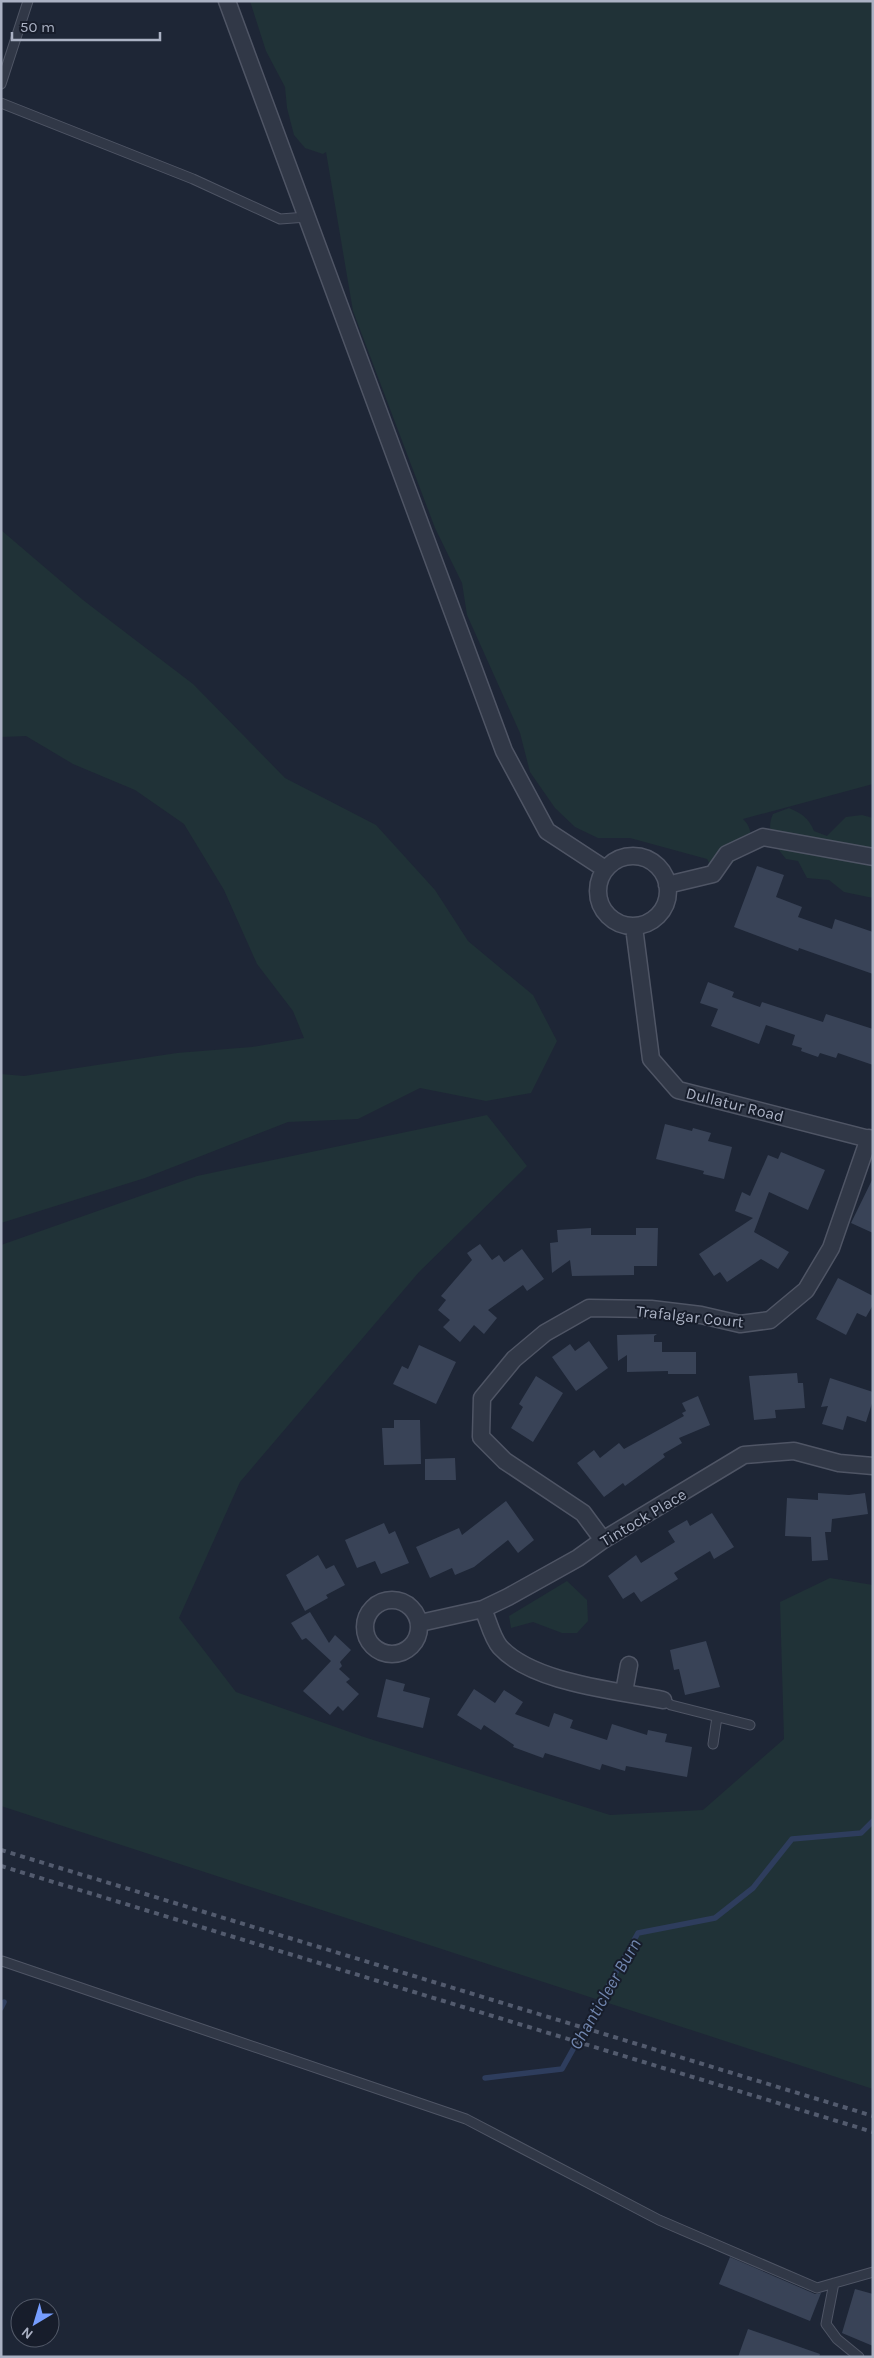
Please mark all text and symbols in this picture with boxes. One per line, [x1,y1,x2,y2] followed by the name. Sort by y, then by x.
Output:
[12,10,160,42] scale bar
[20,18,55,36] text: 50 m
[684,1083,786,1126] street label: Dullatur Road
[635,1301,744,1332] street label: Trafalgar Court
[597,1484,690,1551] street label: Tintock Place
[564,1934,646,2054] water label: Chanticleer Burn
[10,2298,60,2348] north arrow
[18,2323,36,2343] text: N

